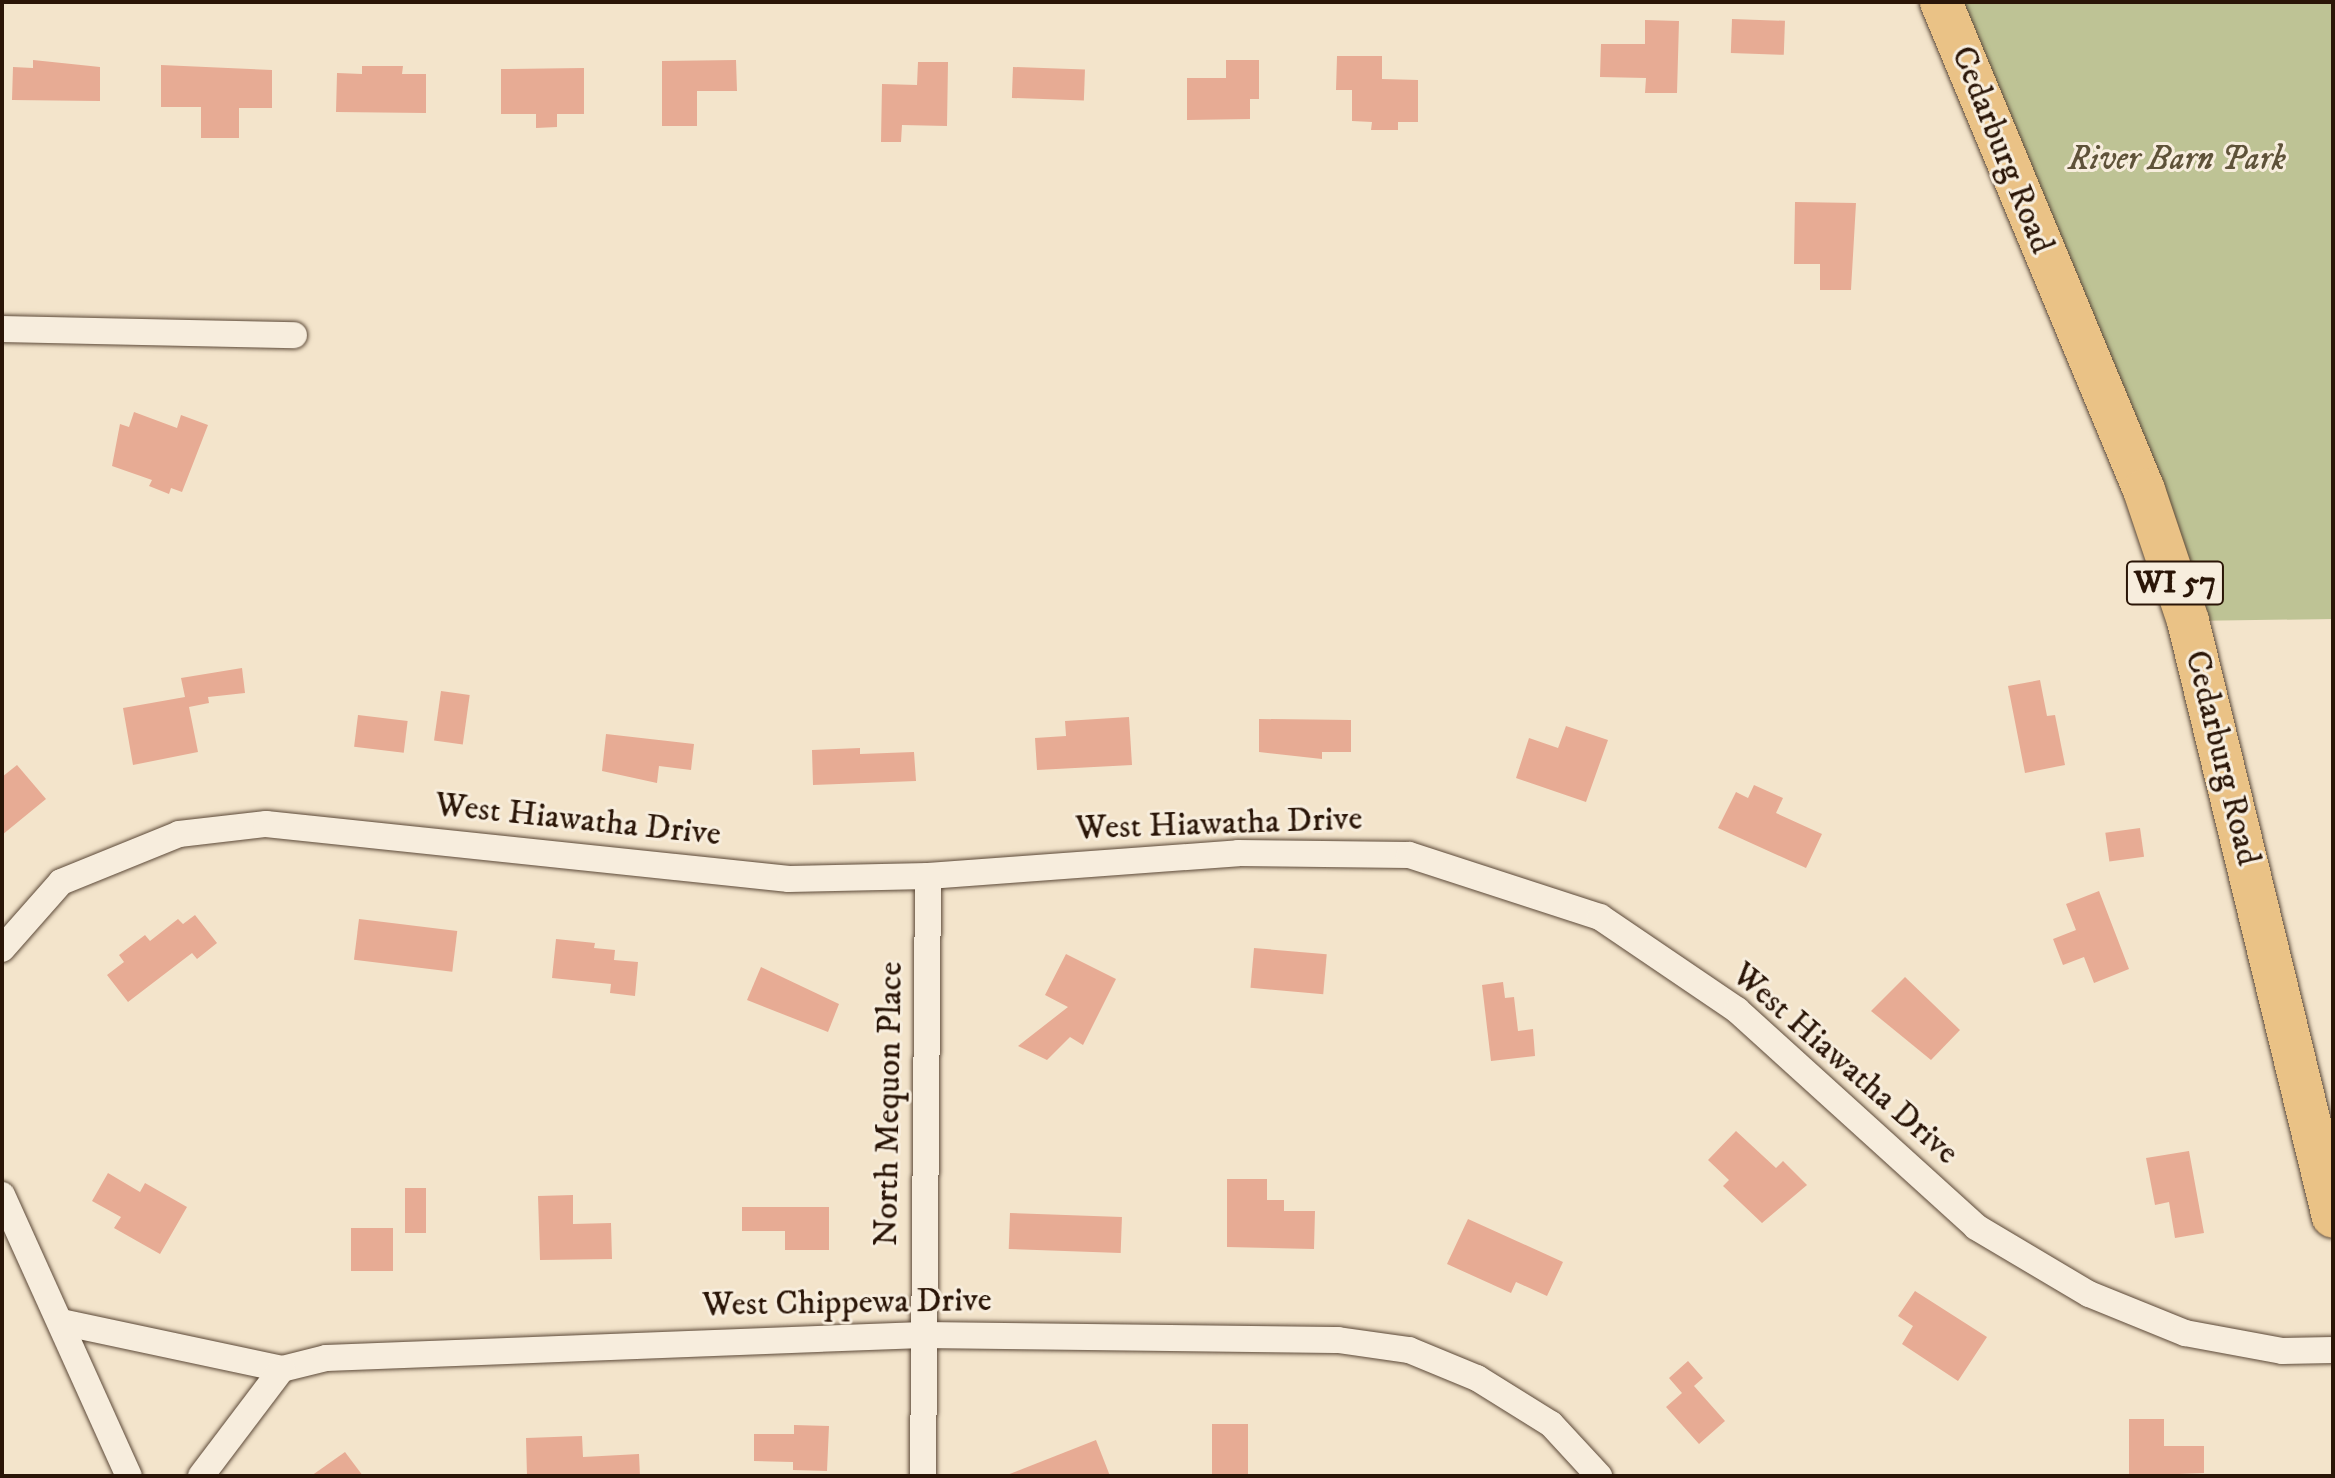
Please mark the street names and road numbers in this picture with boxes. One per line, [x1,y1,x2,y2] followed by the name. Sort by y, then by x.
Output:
[1942,40,2062,260] street label: Cedarburg Road
[2125,555,2225,611] road number: WI 57
[2176,646,2268,870] street label: Cedarburg Road
[433,785,723,855] street label: West Hiawatha Drive
[1075,799,1363,849] street label: West Hiawatha Drive
[1723,954,1967,1174] street label: West Hiawatha Drive
[866,961,912,1247] street label: North Mequon Place
[702,1280,992,1326] street label: West Chippewa Drive

